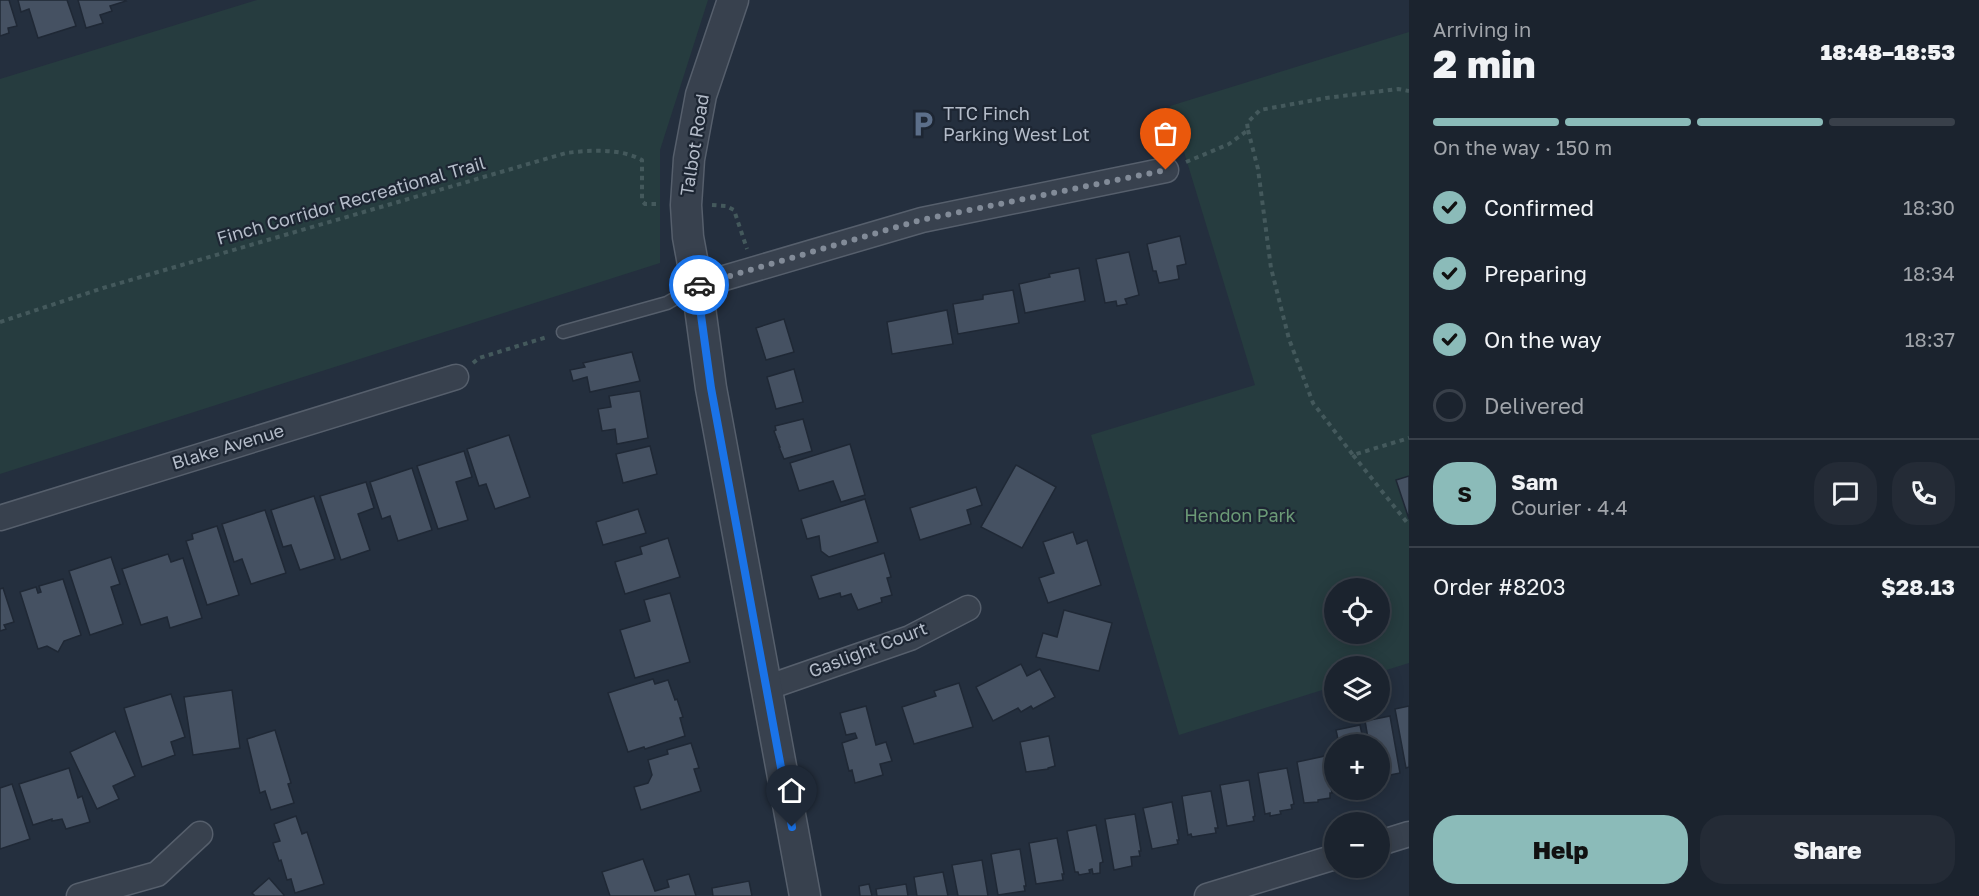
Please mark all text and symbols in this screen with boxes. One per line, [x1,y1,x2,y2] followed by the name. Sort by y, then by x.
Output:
[1433,17,1531,41] text: Arriving in
[1821,38,1955,65] text: 18:48–18:53
[1433,40,1536,87] text: 2 min
[675,92,713,197] street label: Talbot Road
[943,102,1090,145] place label: TTC Finch Parking West Lot
[1140,108,1191,170] pin
[908,109,938,139] parking icon: TTC Finch Parking West Lot
[1149,117,1182,150] icon: bag
[1433,135,1612,159] text: On the way · 150 m
[214,151,488,249] street label: Finch Corridor Recreational Trail
[1433,191,1466,224] icon: check
[1484,194,1594,221] text: Confirmed
[1903,195,1955,219] text: 18:30
[669,255,729,315] courier
[1433,257,1466,290] icon: check
[1484,260,1587,287] text: Preparing
[1903,261,1955,285] text: 18:34
[683,269,716,302] icon: car
[1433,323,1466,356] icon: check
[1484,326,1602,353] text: On the way
[1905,327,1955,351] text: 18:37
[1484,392,1584,419] text: Delivered
[169,419,287,474] street label: Blake Avenue
[1814,462,1877,525] button: chat
[1892,462,1955,525] button: phone
[1511,468,1558,495] text: Sam
[1457,480,1472,507] text: S
[1511,495,1628,519] text: Courier · 4.4
[1184,504,1296,526] park label: Hendon Park
[1433,573,1566,600] text: Order #8203
[1881,573,1955,600] text: $28.13
[1324,578,1390,878] map controls
[1324,578,1390,644] button: locate
[805,616,930,682] street label: Gaslight Court
[1324,656,1390,722] button: layers
[1324,734,1390,800] button: +
[766,765,817,827] pin
[775,774,808,807] icon: home
[1324,812,1390,878] button: −
[1433,815,1688,884] button: Help
[1700,815,1955,884] button: Share

